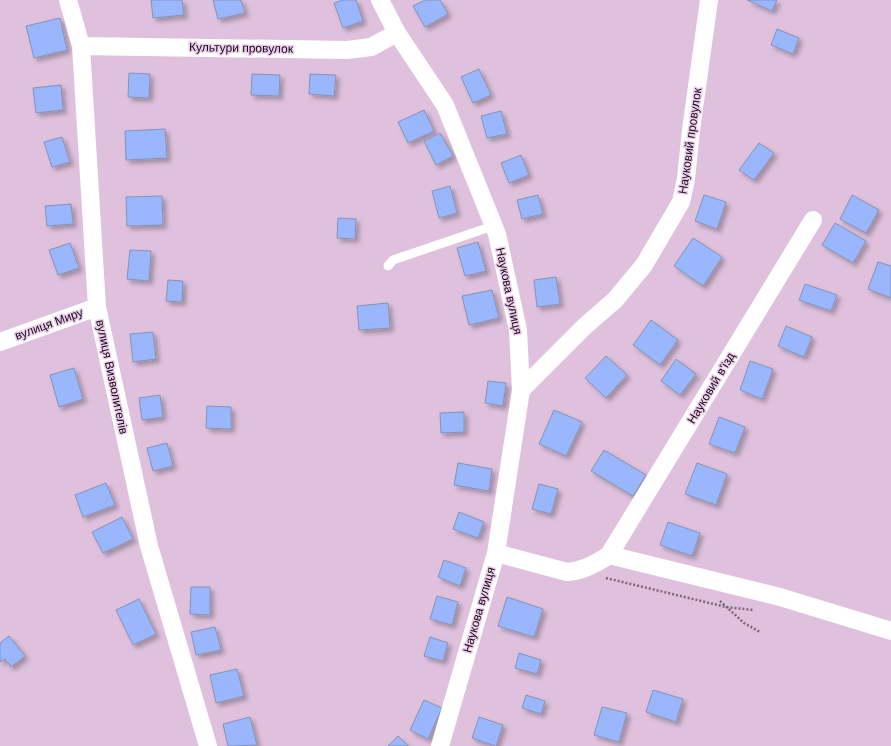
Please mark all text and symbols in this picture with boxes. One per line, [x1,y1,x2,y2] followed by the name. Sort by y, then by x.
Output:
[189,40,294,56] street label: Культури провулок
[676,86,704,195] street label: Науковий провулок
[493,246,525,336] street label: Наукова вулиця
[13,305,85,343] street label: вулиця Миру
[93,319,131,435] street label: вулиця Визволителів
[684,350,738,426] street label: Науковий в'їзд
[460,566,498,654] street label: Наукова вулиця

